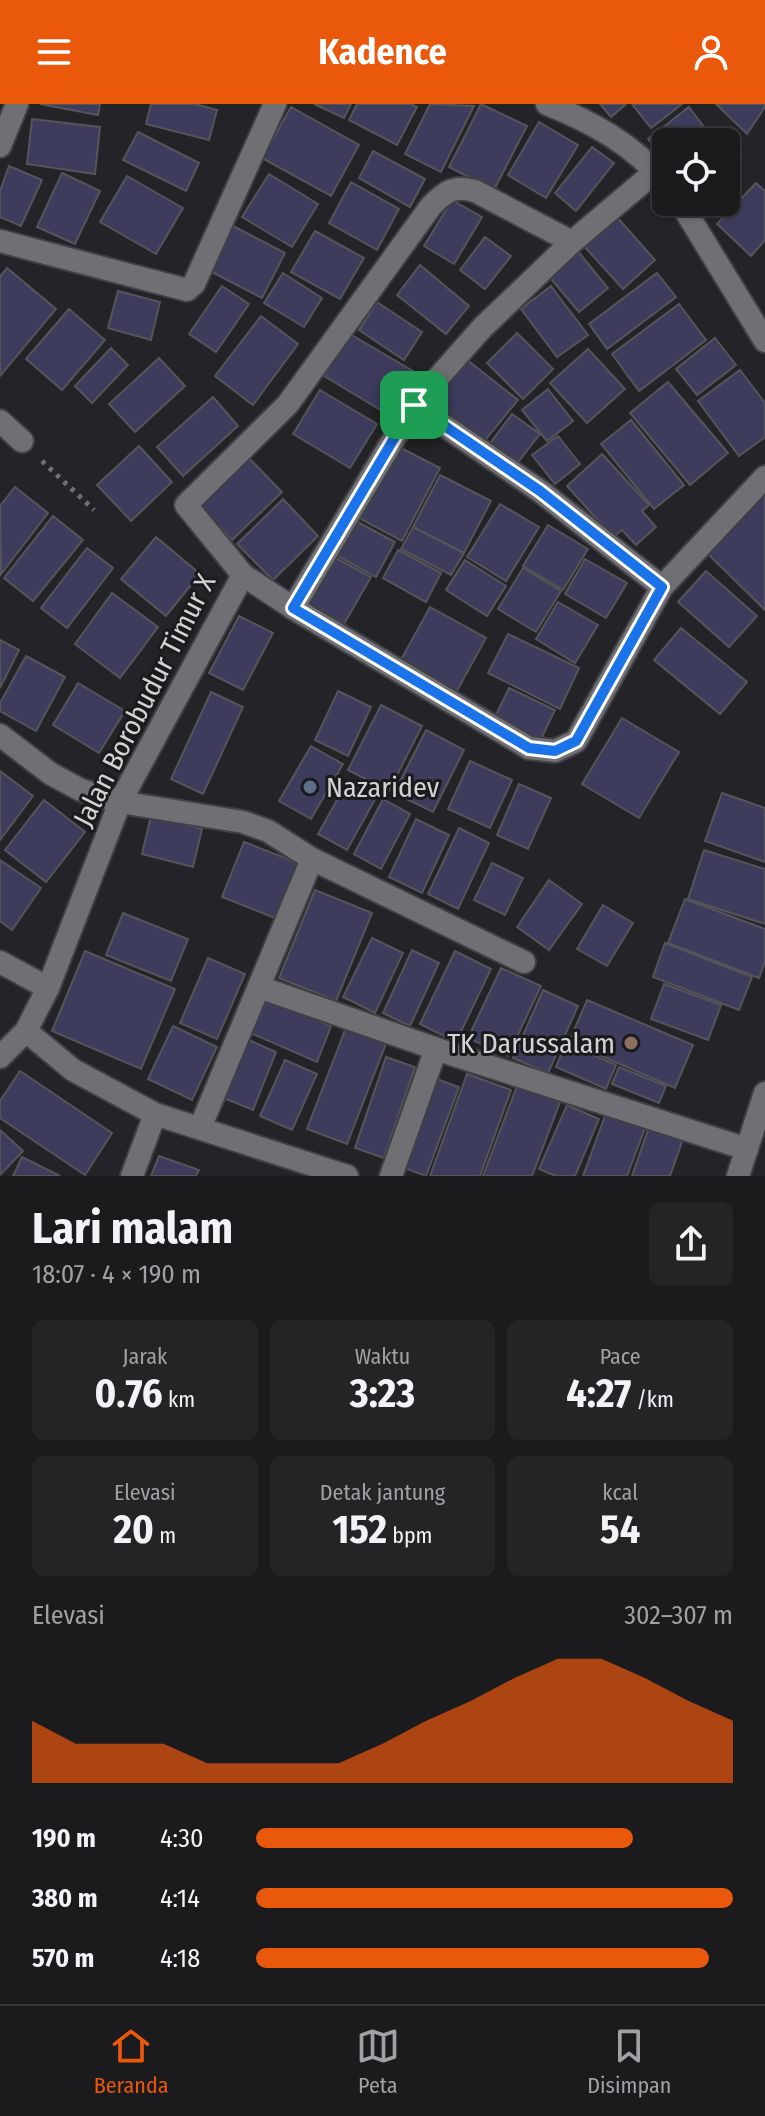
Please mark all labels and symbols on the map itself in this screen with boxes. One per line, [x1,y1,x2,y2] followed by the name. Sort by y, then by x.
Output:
[380,371,448,439] pin
[66,568,223,832] street label: Jalan Borobudur Timur X
[326,771,440,804] place label: Nazaridev
[301,778,319,796] marker: Nazaridev
[447,1027,615,1060] place label: TK Darussalam
[622,1034,640,1052] marker: TK Darussalam

